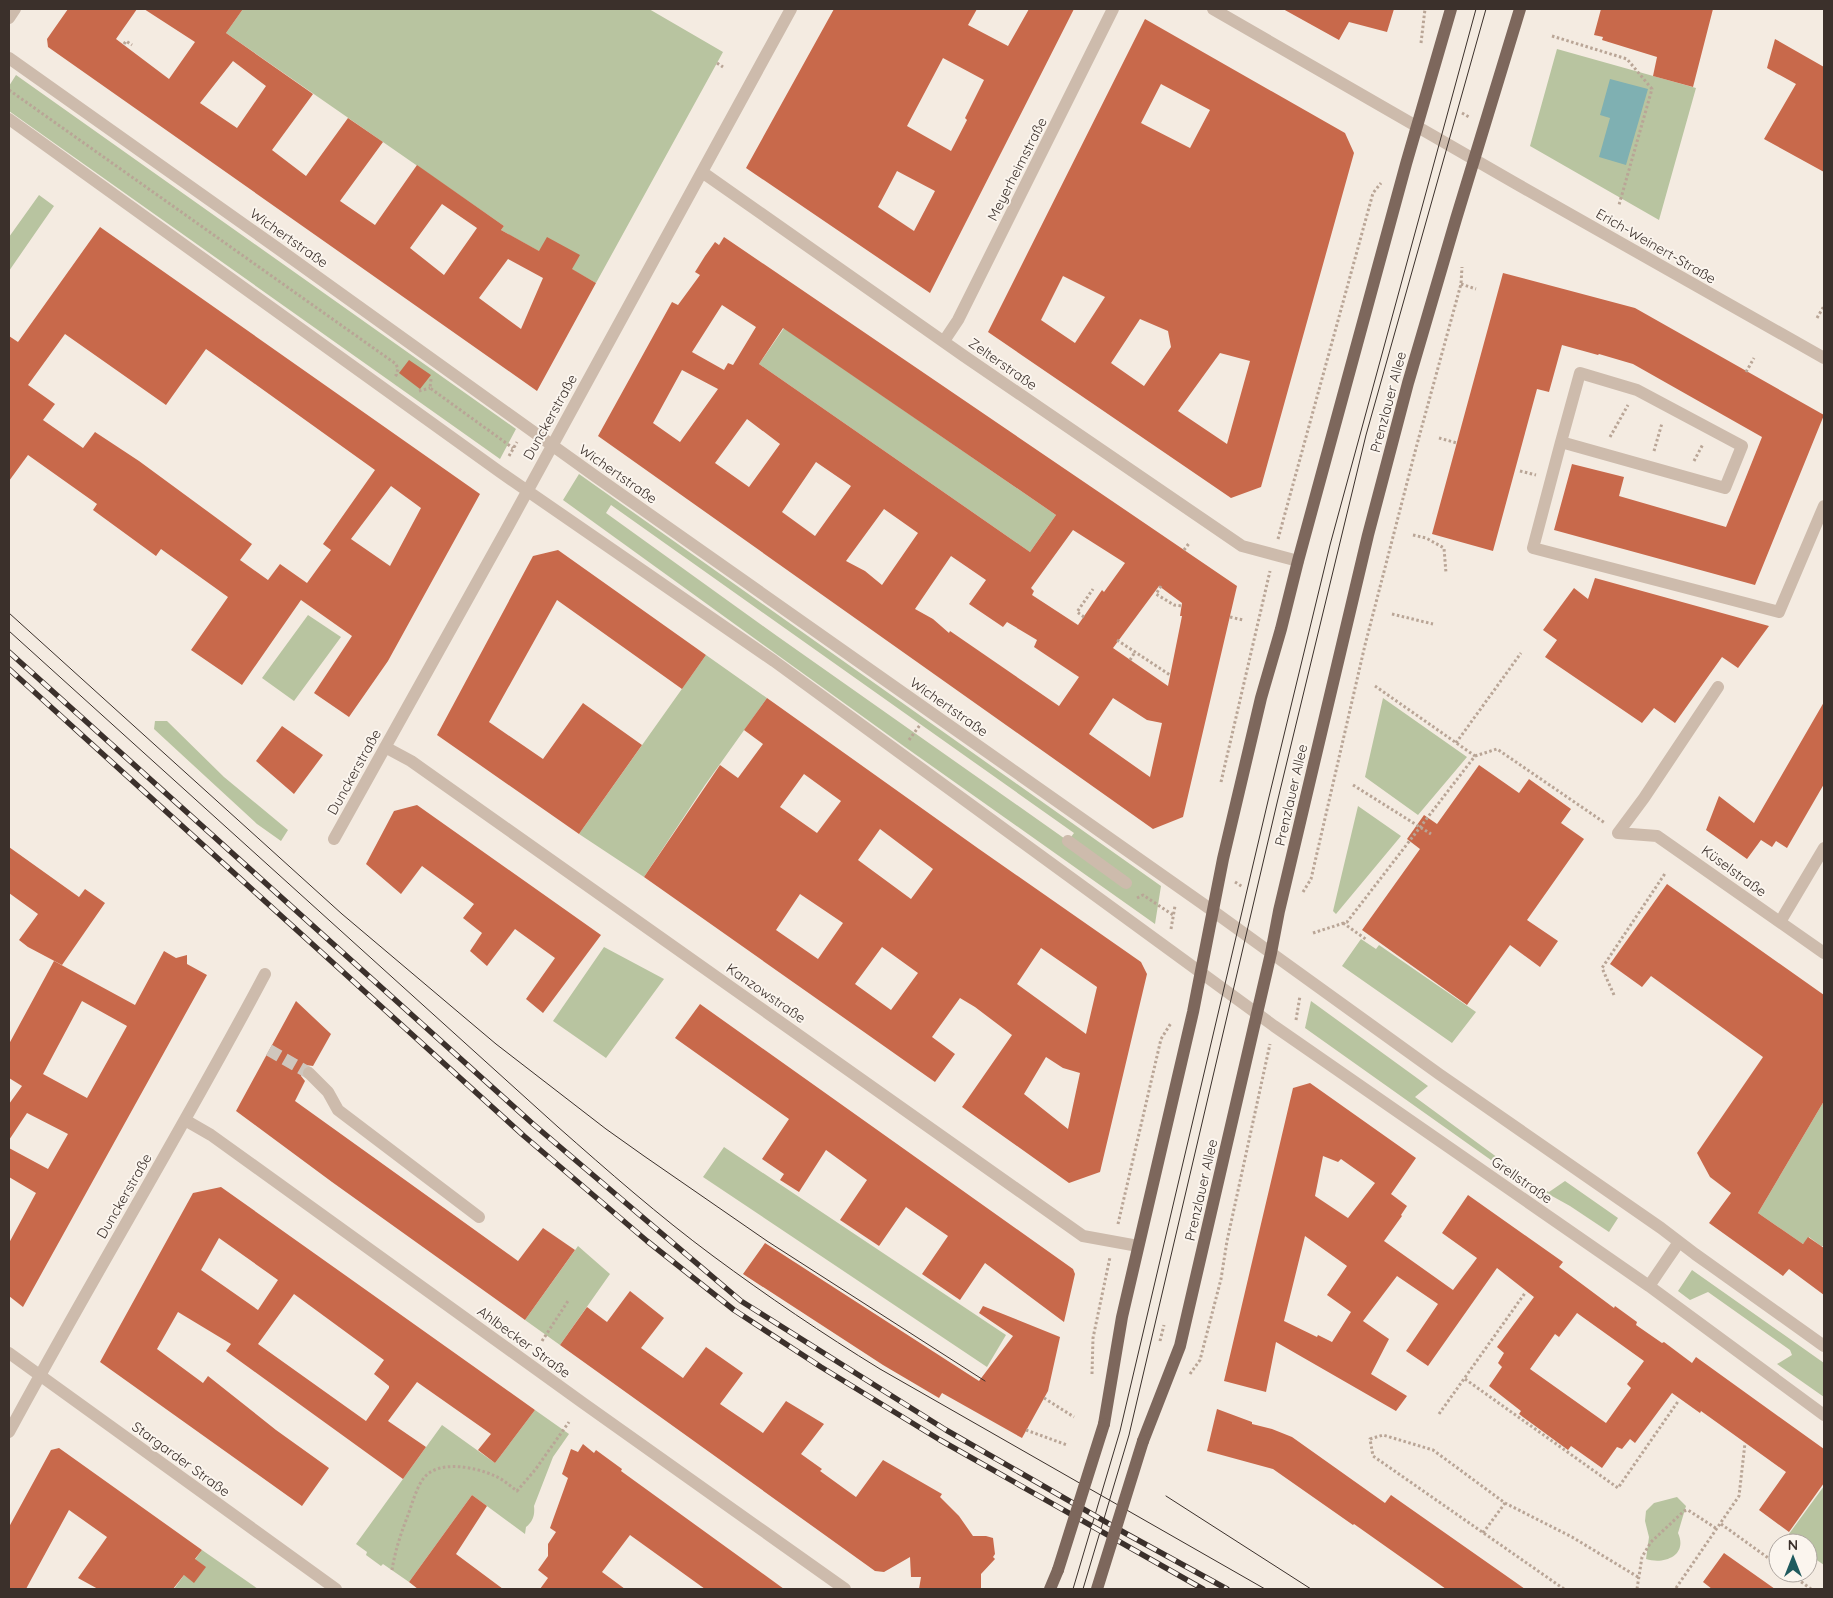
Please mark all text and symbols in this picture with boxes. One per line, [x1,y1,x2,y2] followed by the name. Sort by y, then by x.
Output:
[983,114,1051,224] street label: Meyerheimstraße
[246,204,332,272] street label: Wichertstraße
[1593,204,1719,288] street label: Erich-Weinert-Straße
[965,334,1041,394] street label: Zelterstraße
[1366,349,1410,455] street label: Prenzlauer Allee
[519,371,581,463] street label: Dunckerstraße
[575,440,661,508] street label: Wichertstraße
[906,673,992,741] street label: Wichertstraße
[323,726,385,818] street label: Dunckerstraße
[1271,742,1311,848] street label: Prenzlauer Allee
[1698,841,1770,901] street label: Küselstraße
[723,959,809,1027] street label: Kanzowstraße
[1181,1137,1221,1243] street label: Prenzlauer Allee
[92,1150,156,1242] street label: Dunckerstraße
[1488,1152,1556,1208] street label: Grellstraße
[474,1302,574,1382] street label: Ahlbecker Straße
[128,1417,234,1501] street label: Stargarder Straße
[1768,1533,1818,1583] north arrow
[1788,1536,1798,1554] text: N

